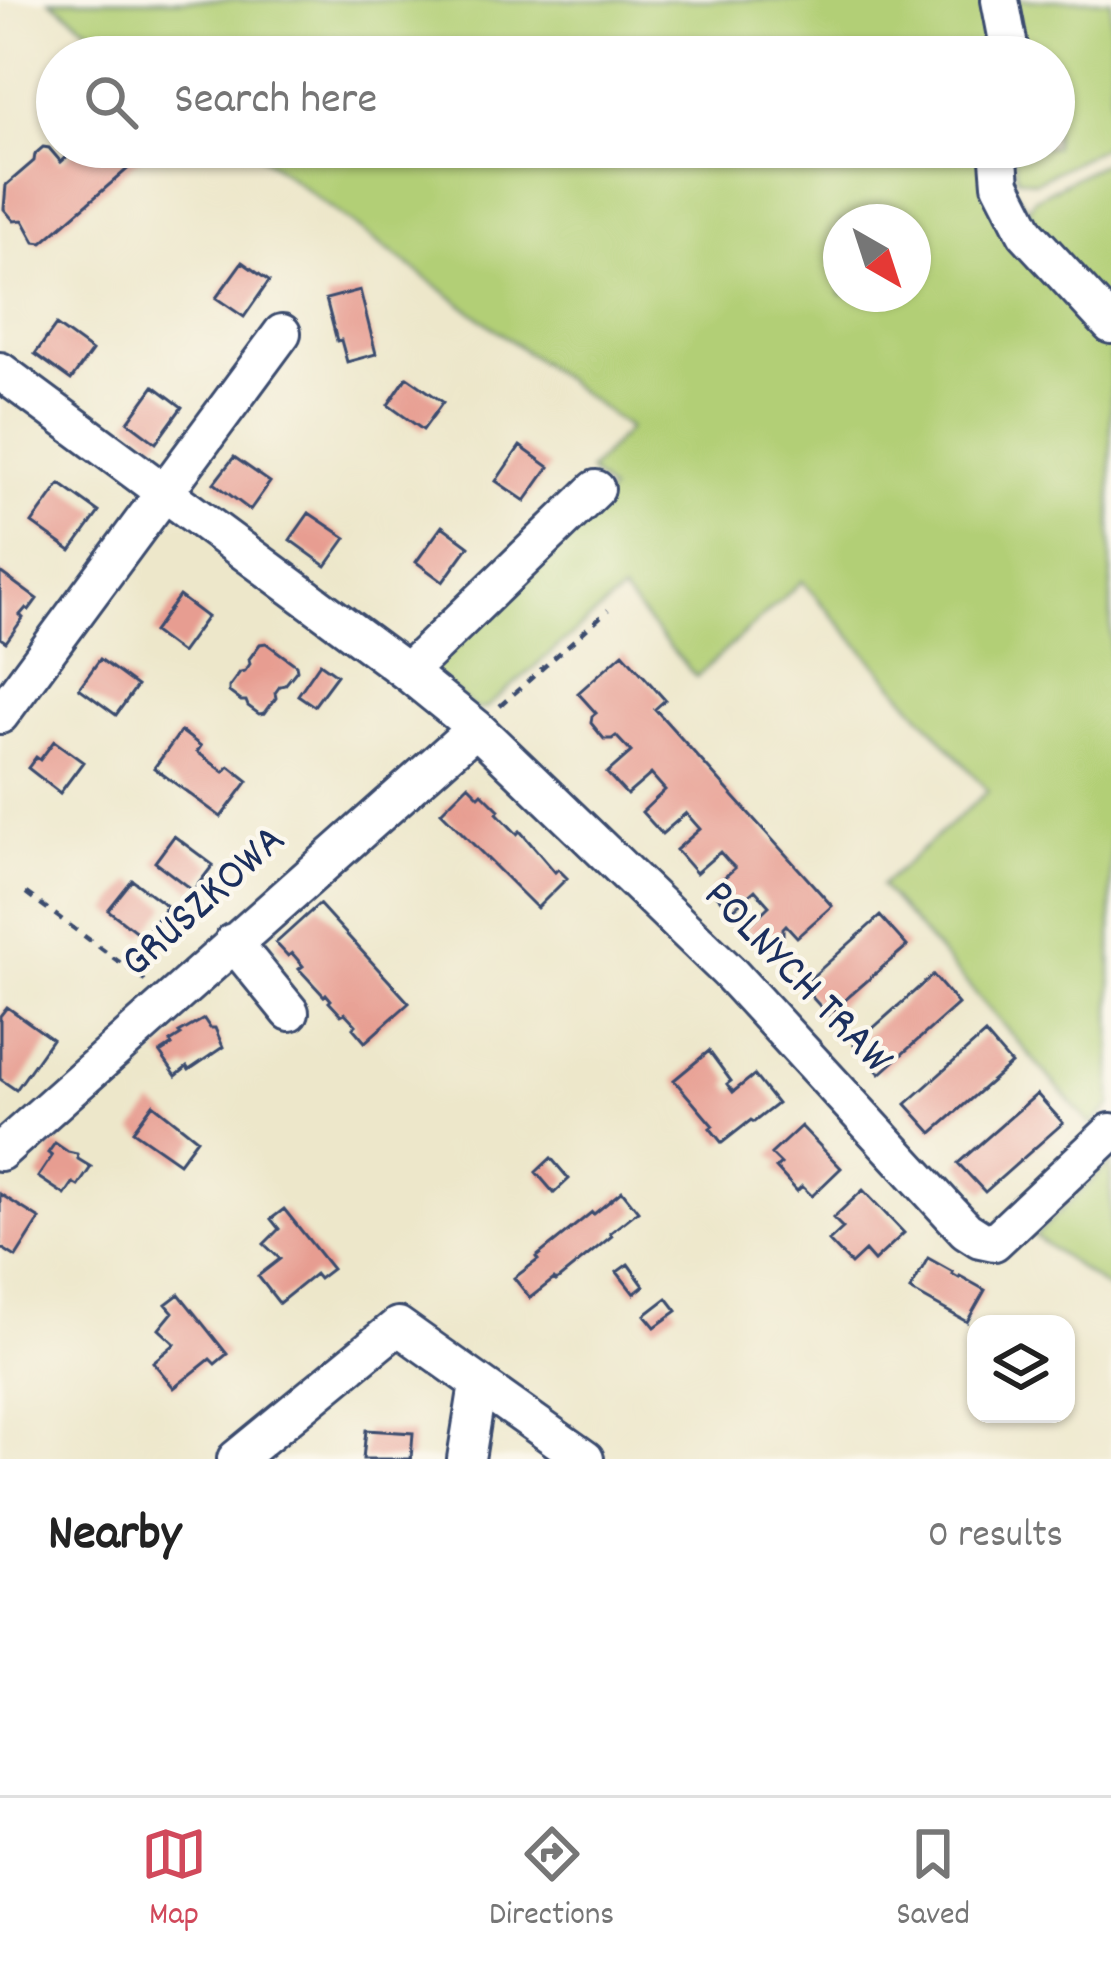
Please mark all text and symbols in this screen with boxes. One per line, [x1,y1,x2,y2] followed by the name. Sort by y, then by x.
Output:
[36,36,1075,168] search box
[78,69,144,135] icon: search
[174,70,377,134] text: Search here
[823,204,931,312] north arrow
[108,811,302,995] street label: GRUSZKOWA
[686,867,906,1091] street label: POLNYCH TRAW
[967,1315,1075,1423] map controls
[967,1315,1075,1423] button: layers
[48,1501,181,1573] text: Nearby
[928,1510,1063,1565] text: 0 results
[141,1821,207,1940] tab: Map
[489,1821,614,1940] tab: Directions
[896,1821,970,1940] tab: Saved

